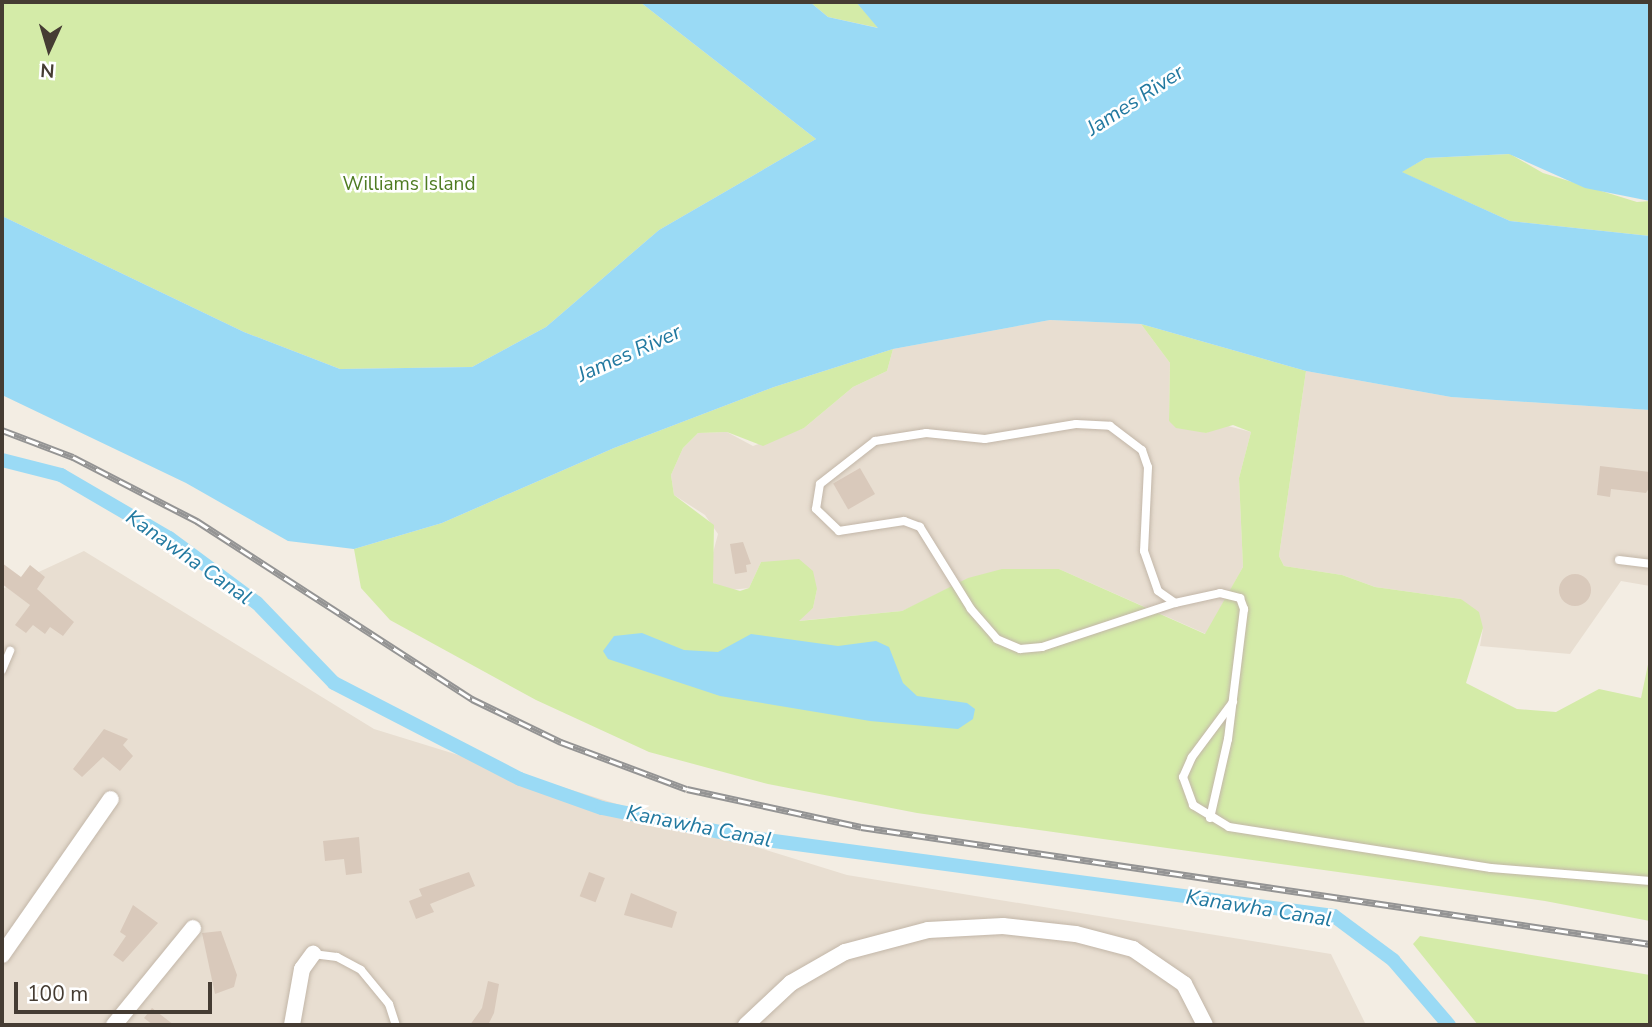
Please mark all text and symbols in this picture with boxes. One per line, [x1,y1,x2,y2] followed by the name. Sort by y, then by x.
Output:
[14,14,84,84] north arrow
[40,56,56,83] text: N
[1082,59,1188,141] water label: James River
[343,174,475,196] park label: Williams Island
[573,319,685,387] water label: James River
[121,504,257,610] water label: Kanawha Canal
[624,800,774,852] water label: Kanawha Canal
[1184,884,1334,932] water label: Kanawha Canal
[18,968,215,1012] scale bar
[27,980,88,1008] text: 100 m

